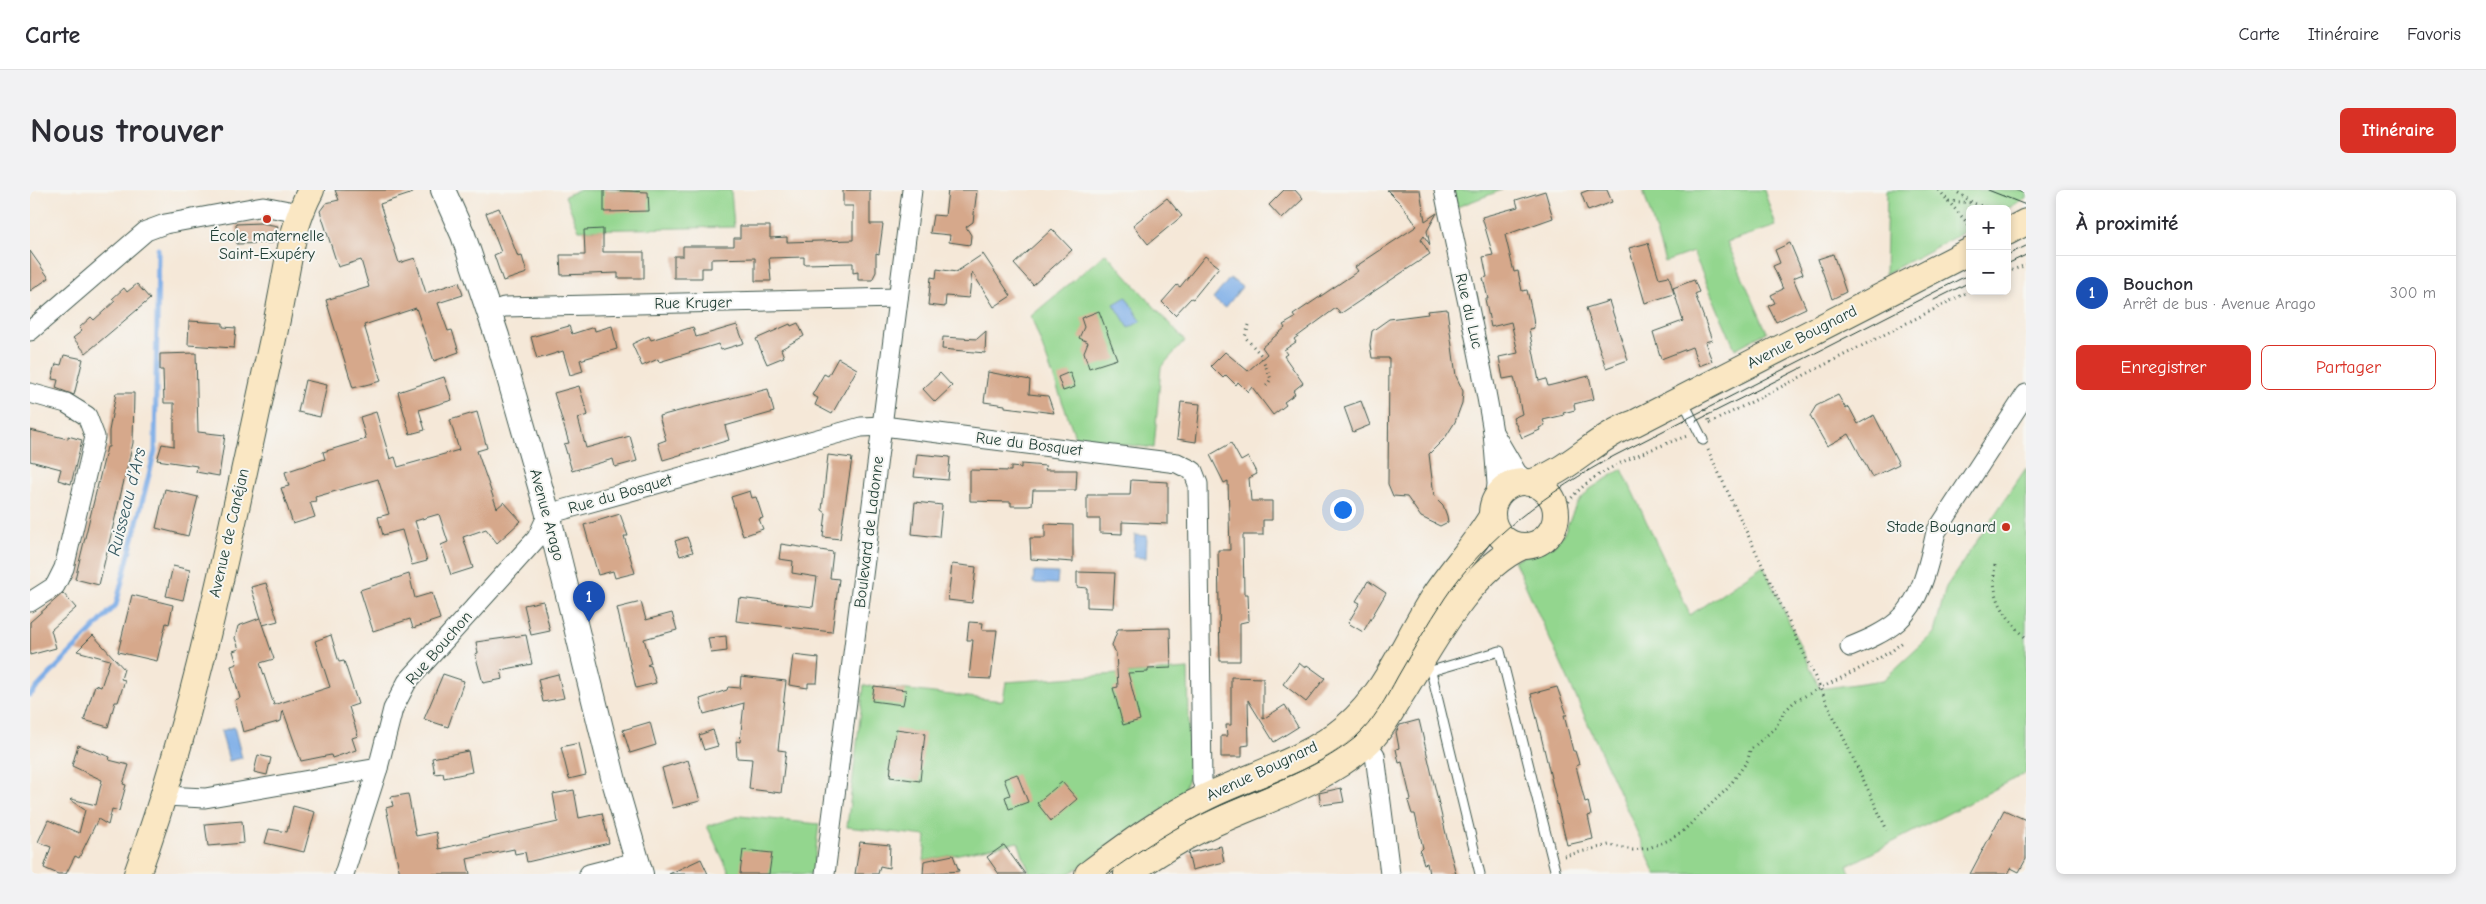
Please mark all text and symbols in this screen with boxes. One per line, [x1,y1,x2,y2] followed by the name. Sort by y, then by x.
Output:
[25,21,80,49] text: Carte
[2239,24,2280,45] text: Carte
[2308,24,2379,45] text: Itinéraire
[2407,24,2461,45] text: Favoris
[2340,108,2456,153] button: Itinéraire
[30,110,223,151] text: Nous trouver
[1966,205,2011,295] map controls
[1966,205,2011,250] button: +
[2076,211,2178,235] text: À proximité
[261,213,273,225] marker: École maternelle Saint-Exupéry
[210,226,324,263] place label: École maternelle Saint-Exupéry
[1966,250,2011,295] button: −
[1452,272,1486,351] street label: Rue du Luc
[2123,273,2193,295] text: Bouchon
[2089,284,2095,302] text: 1
[2390,284,2436,302] text: 300 m
[654,293,732,313] street label: Rue Kruger
[2123,295,2316,313] text: Arrêt de bus · Avenue Arago
[1744,302,1860,372] street label: Avenue Bougnard
[2076,345,2251,390] button: Enregistrer
[2261,345,2436,390] button: Partager
[975,429,1084,460] street label: Rue du Bosquet
[103,445,151,558] water label: Ruisseau d'Ars
[851,455,887,609] street label: Boulevard de Ladonne
[205,467,253,599] street label: Avenue de Canéjan
[526,467,568,563] street label: Avenue Arago
[566,470,674,517] street label: Rue du Bosquet
[1330,497,1356,523] your location
[1886,518,1996,536] place label: Stade Bougnard
[2000,521,2012,533] marker: Stade Bougnard
[573,581,605,622] pin: 1
[402,608,476,688] street label: Rue Bouchon
[1204,737,1320,805] street label: Avenue Bougnard

